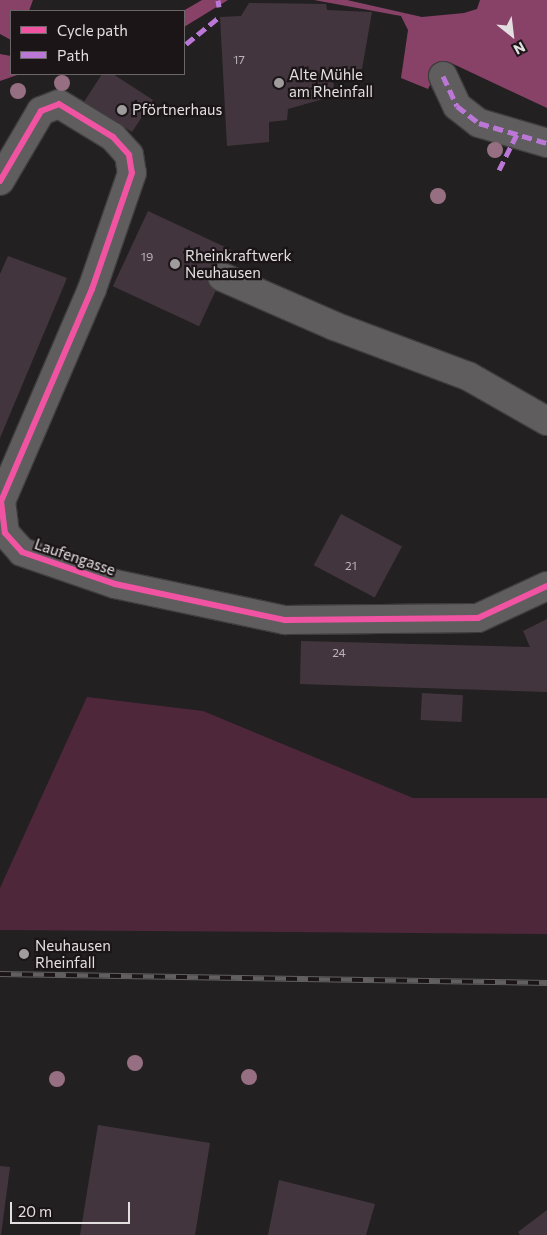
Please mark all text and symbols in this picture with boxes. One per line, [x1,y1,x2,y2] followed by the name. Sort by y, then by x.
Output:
[10,10,185,75] legend
[487,10,537,60] north arrow
[57,21,128,39] text: Cycle path
[511,39,528,59] text: N
[57,46,89,64] text: Path
[233,53,245,67] house number: 17
[289,65,373,100] place label: Alte Mühle am Rheinfall
[273,77,285,89] marker: Alte Mühle am Rheinfall
[132,101,222,119] place label: Pförtnerhaus
[116,104,128,116] marker: Pförtnerhaus
[185,246,292,281] place label: Rheinkraftwerk Neuhausen
[141,250,153,264] house number: 19
[169,258,181,270] marker: Rheinkraftwerk Neuhausen
[32,535,118,579] street label: Laufengasse
[345,559,357,573] house number: 21
[332,646,346,660] house number: 24
[35,936,111,971] place label: Neuhausen Rheinfall
[17,947,31,961] marker: Neuhausen Rheinfall
[12,1192,132,1224] scale bar
[18,1202,52,1220] text: 20 m

